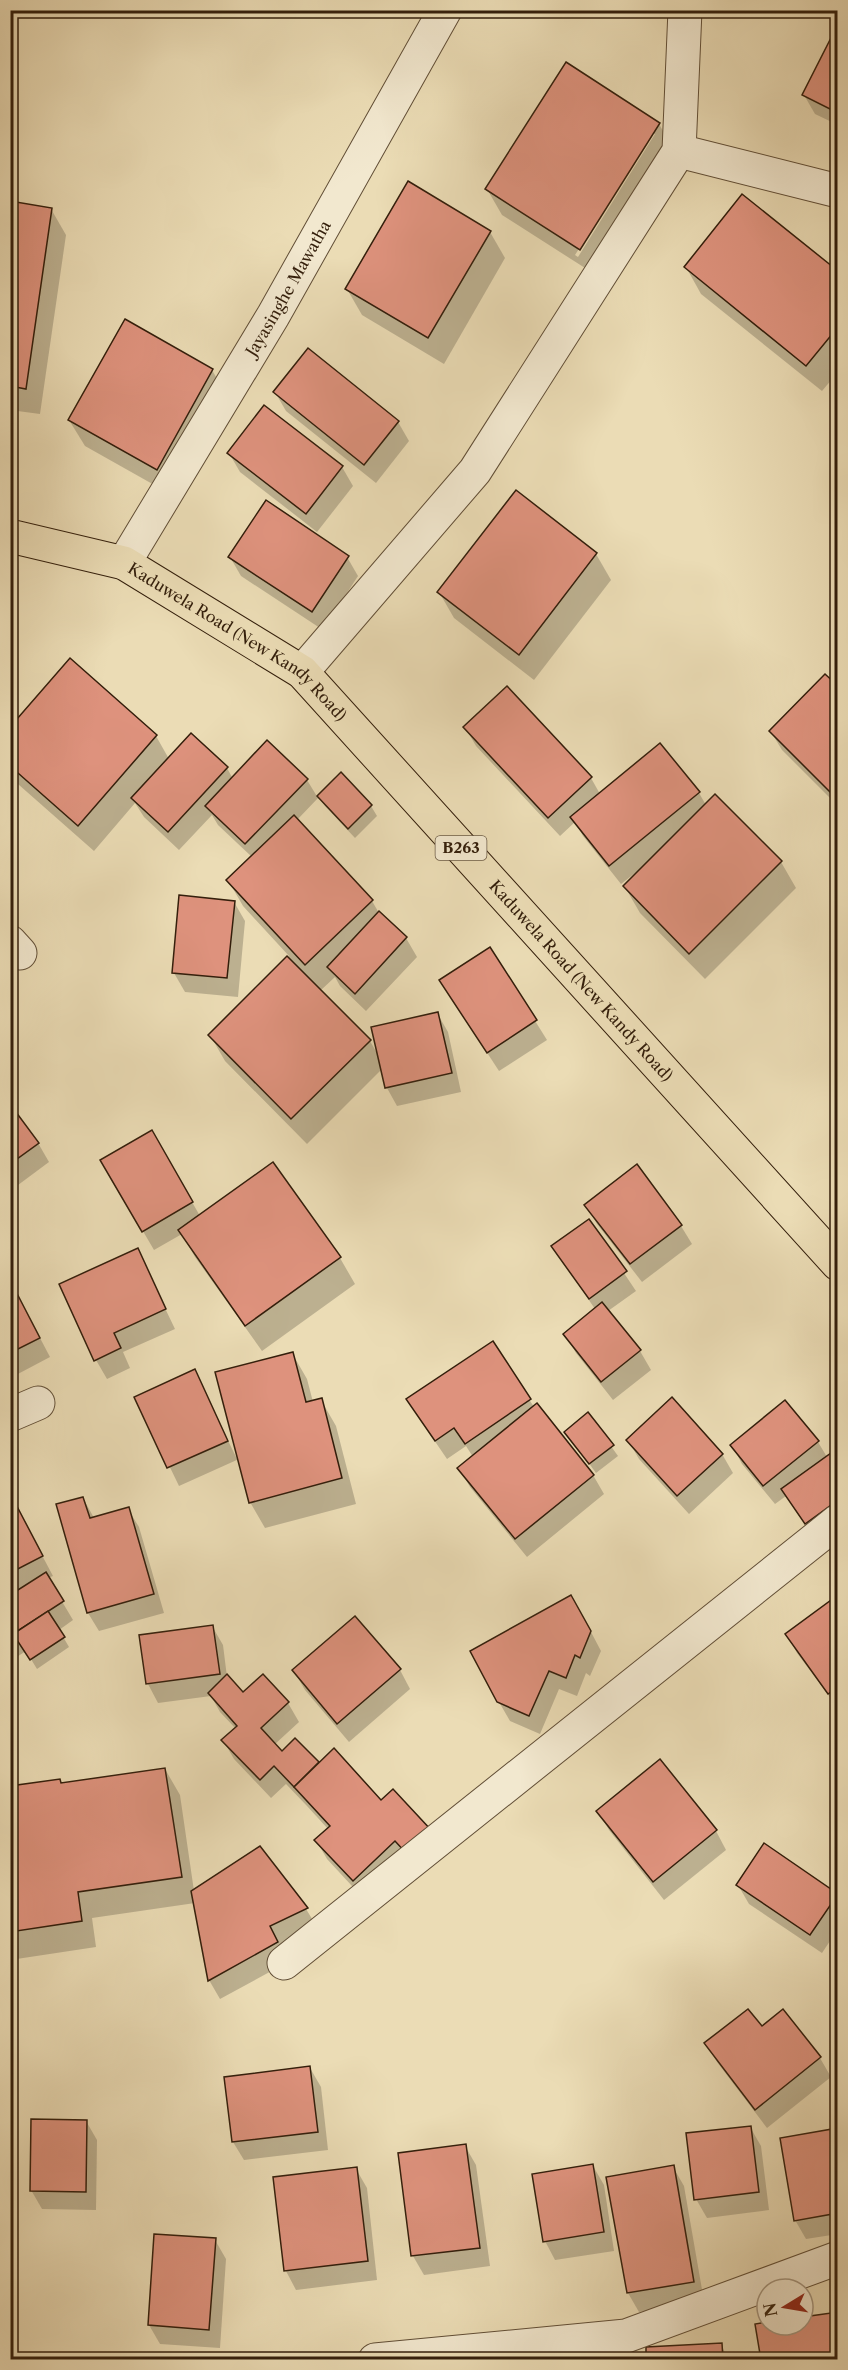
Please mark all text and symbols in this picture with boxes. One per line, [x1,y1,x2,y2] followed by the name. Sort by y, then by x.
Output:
[240,216,335,362] street label: Jayasinghe Mawatha
[124,558,351,725] street label: Kaduwela Road (New Kandy Road)
[436,836,486,860] road number: B263
[485,876,678,1085] street label: Kaduwela Road (New Kandy Road)
[755,2277,815,2337] north arrow
[759,2301,781,2319] text: N

